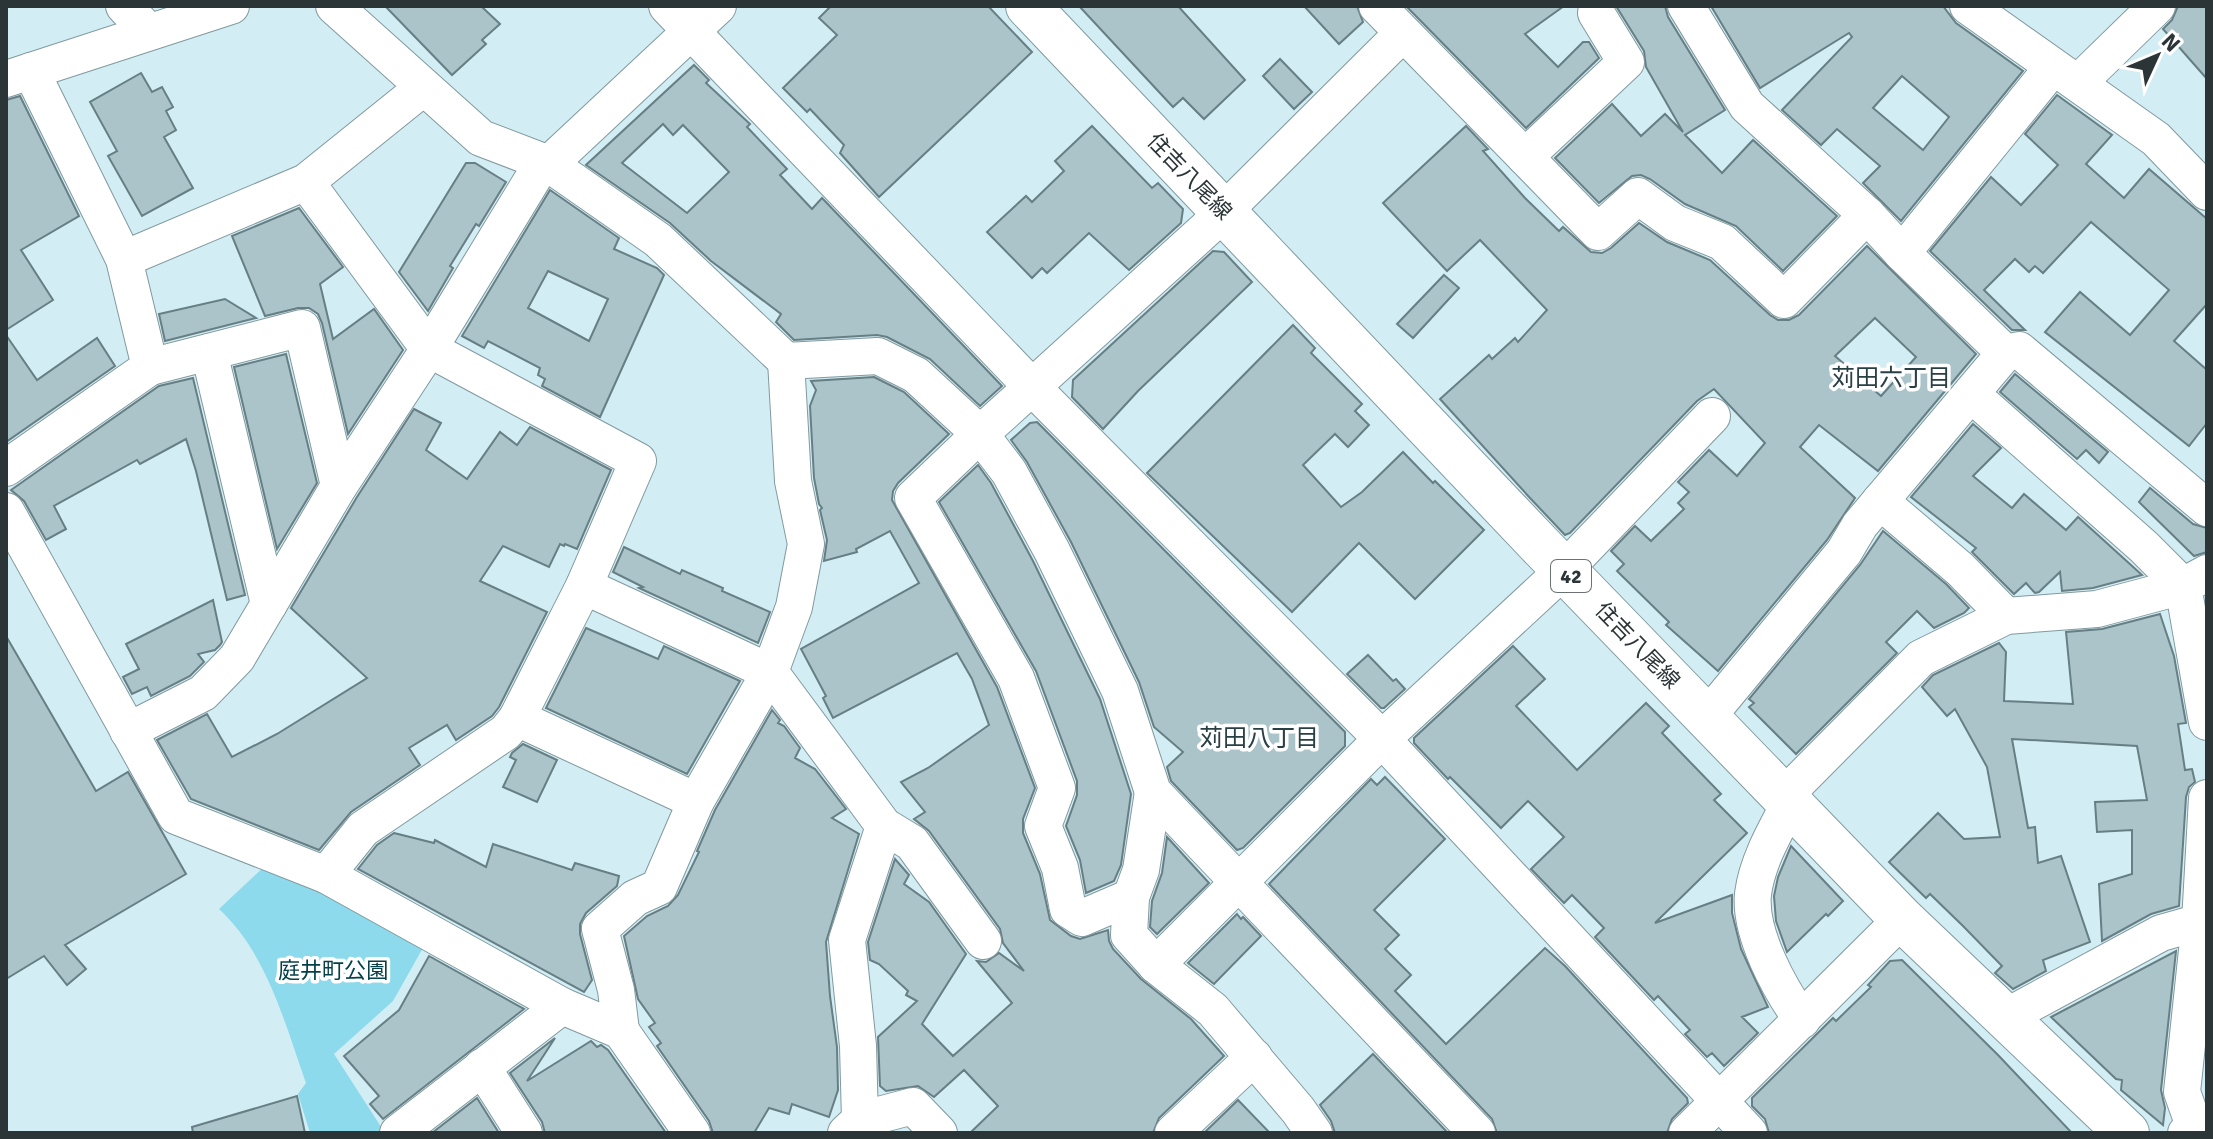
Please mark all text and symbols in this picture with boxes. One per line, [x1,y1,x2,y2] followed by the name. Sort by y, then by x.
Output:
[2117,16,2197,96] north arrow
[2156,28,2186,57] text: N
[1142,127,1238,225] street label: 住吉八尾線
[1831,363,1951,393] district label: 苅田六丁目
[1551,560,1591,592] road number: 42
[1590,596,1686,694] street label: 住吉八尾線
[1199,723,1319,753] district label: 苅田八丁目
[278,957,388,984] park label: 庭井町公園

